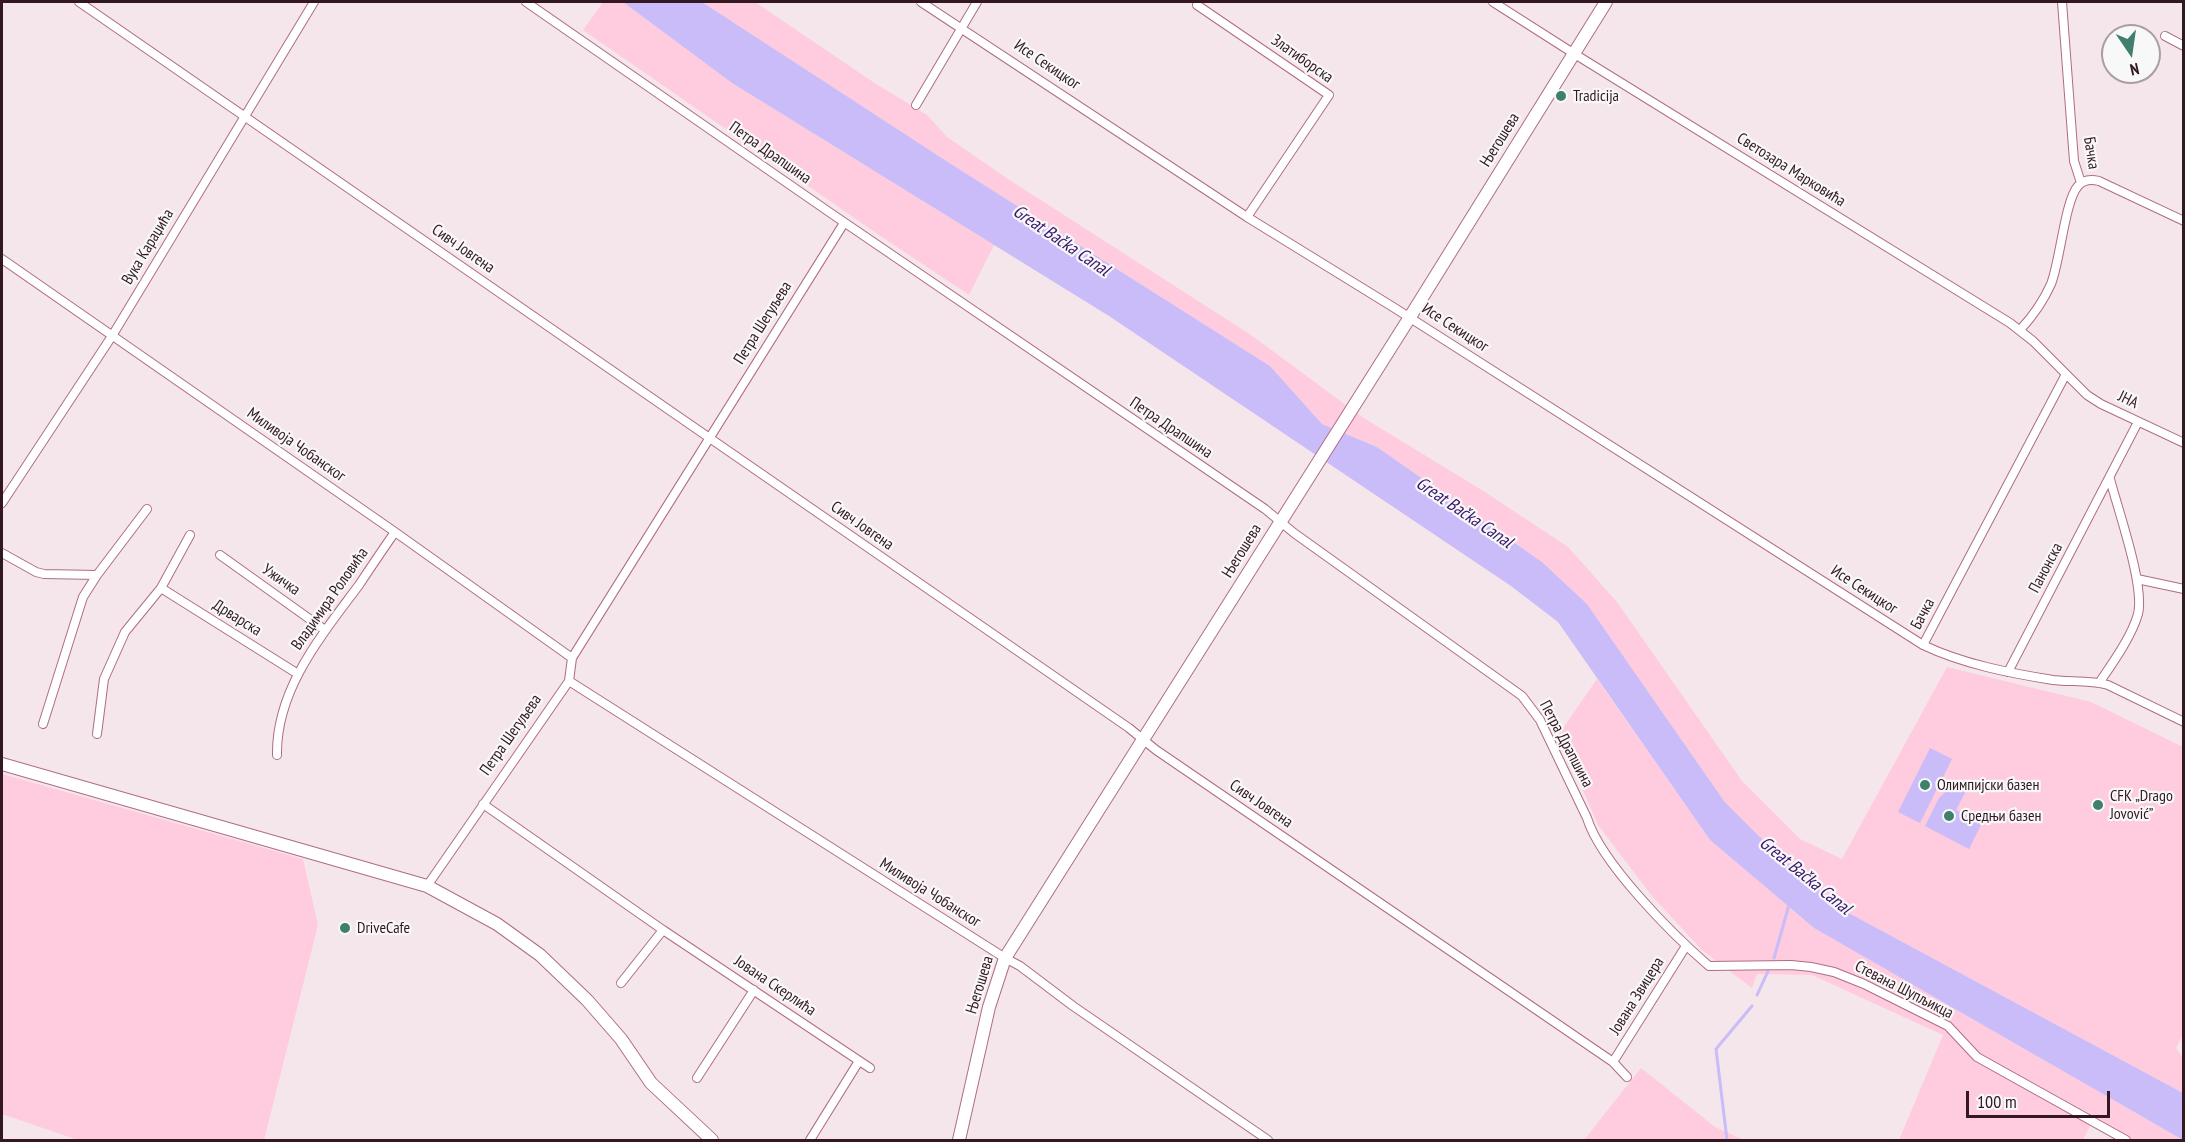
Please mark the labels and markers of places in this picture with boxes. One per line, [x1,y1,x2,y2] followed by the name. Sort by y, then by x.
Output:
[1573,86,1619,106] place label: Tradicija
[1554,89,1568,103] marker: Tradicija
[1937,775,2039,795] place label: Олимпијски базен
[1918,778,1932,792] marker: Олимпијски базен
[2110,786,2173,824] place label: CFK „Drago Jovović”
[2091,798,2105,812] marker: CFK „Drago Jovović”
[1961,806,2041,826] place label: Средњи базен
[1942,809,1956,823] marker: Средњи базен
[357,918,410,938] place label: DriveCafe
[338,921,352,935] marker: DriveCafe

